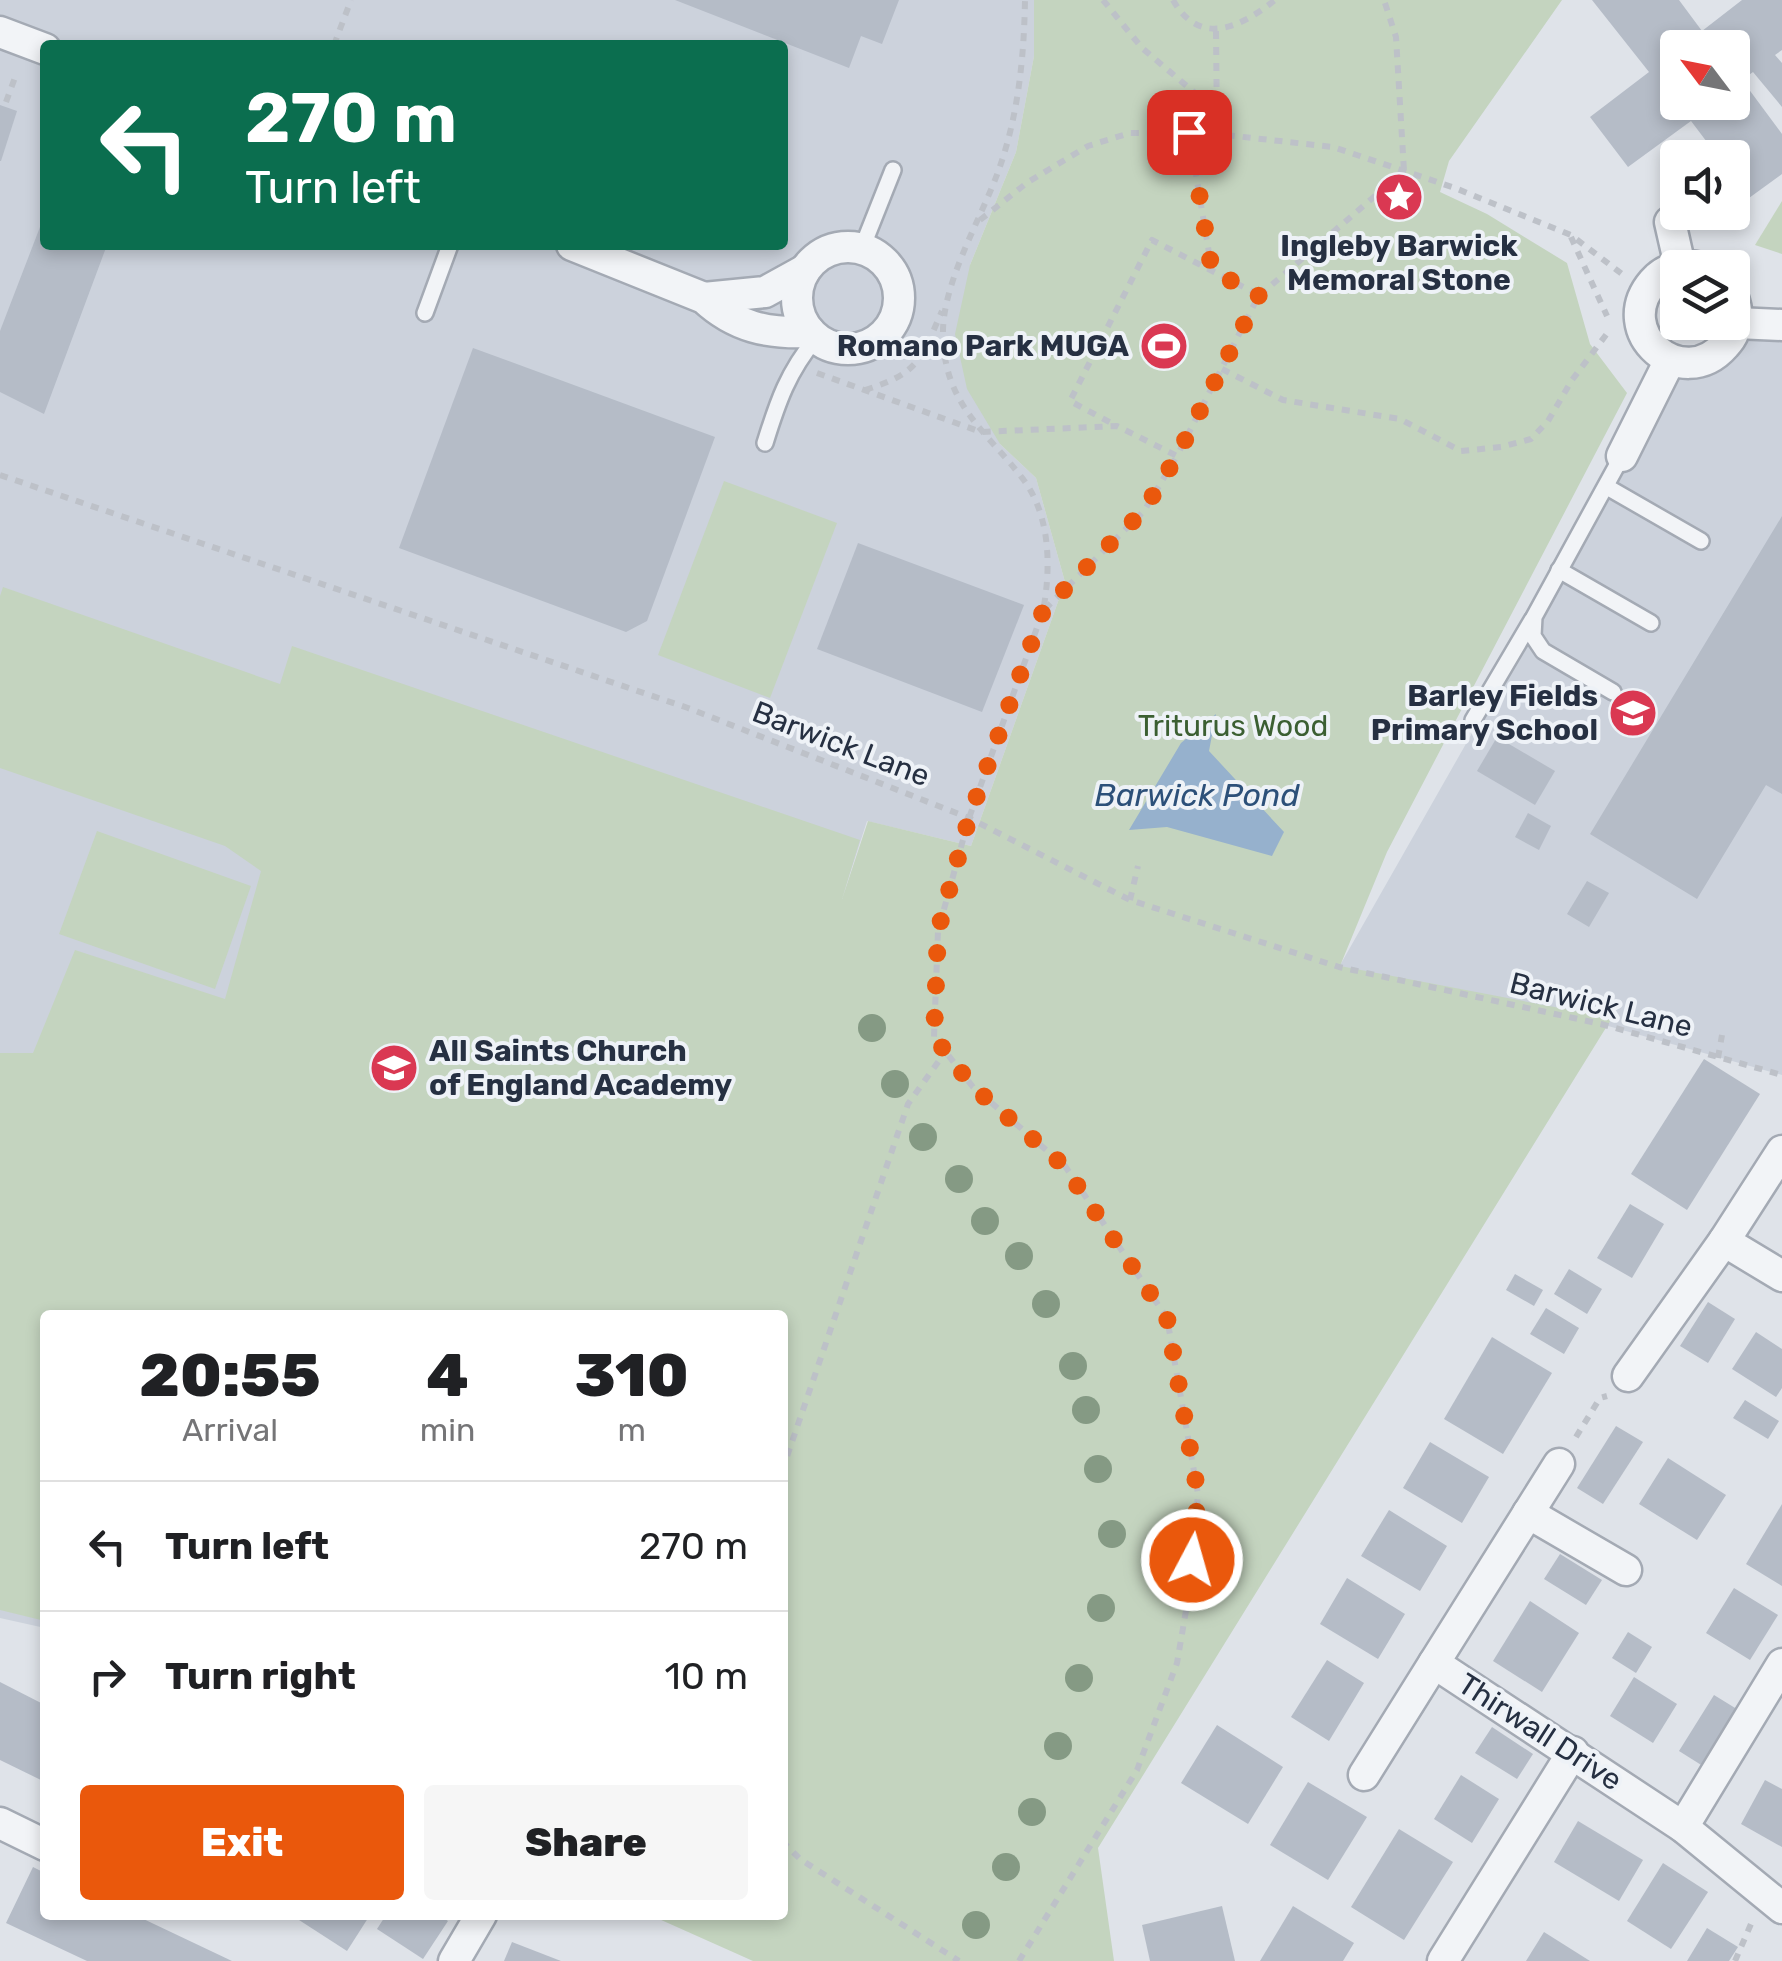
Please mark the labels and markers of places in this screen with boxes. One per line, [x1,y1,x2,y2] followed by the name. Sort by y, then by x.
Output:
[1147,90,1232,175] pin
[1373,171,1425,223] place icon: Ingleby Barwick Memoral Stone
[1280,228,1518,298] place label: Ingleby Barwick Memoral Stone
[1138,320,1190,372] sports icon: Romano Park MUGA
[837,328,1130,364] place label: Romano Park MUGA
[1371,678,1598,748] place label: Barley Fields Primary School
[1607,687,1659,739] school or university icon: Barley Fields Primary School
[429,1033,732,1103] place label: All Saints Church of England Academy
[368,1042,420,1094] school or university icon: All Saints Church of England Academy

